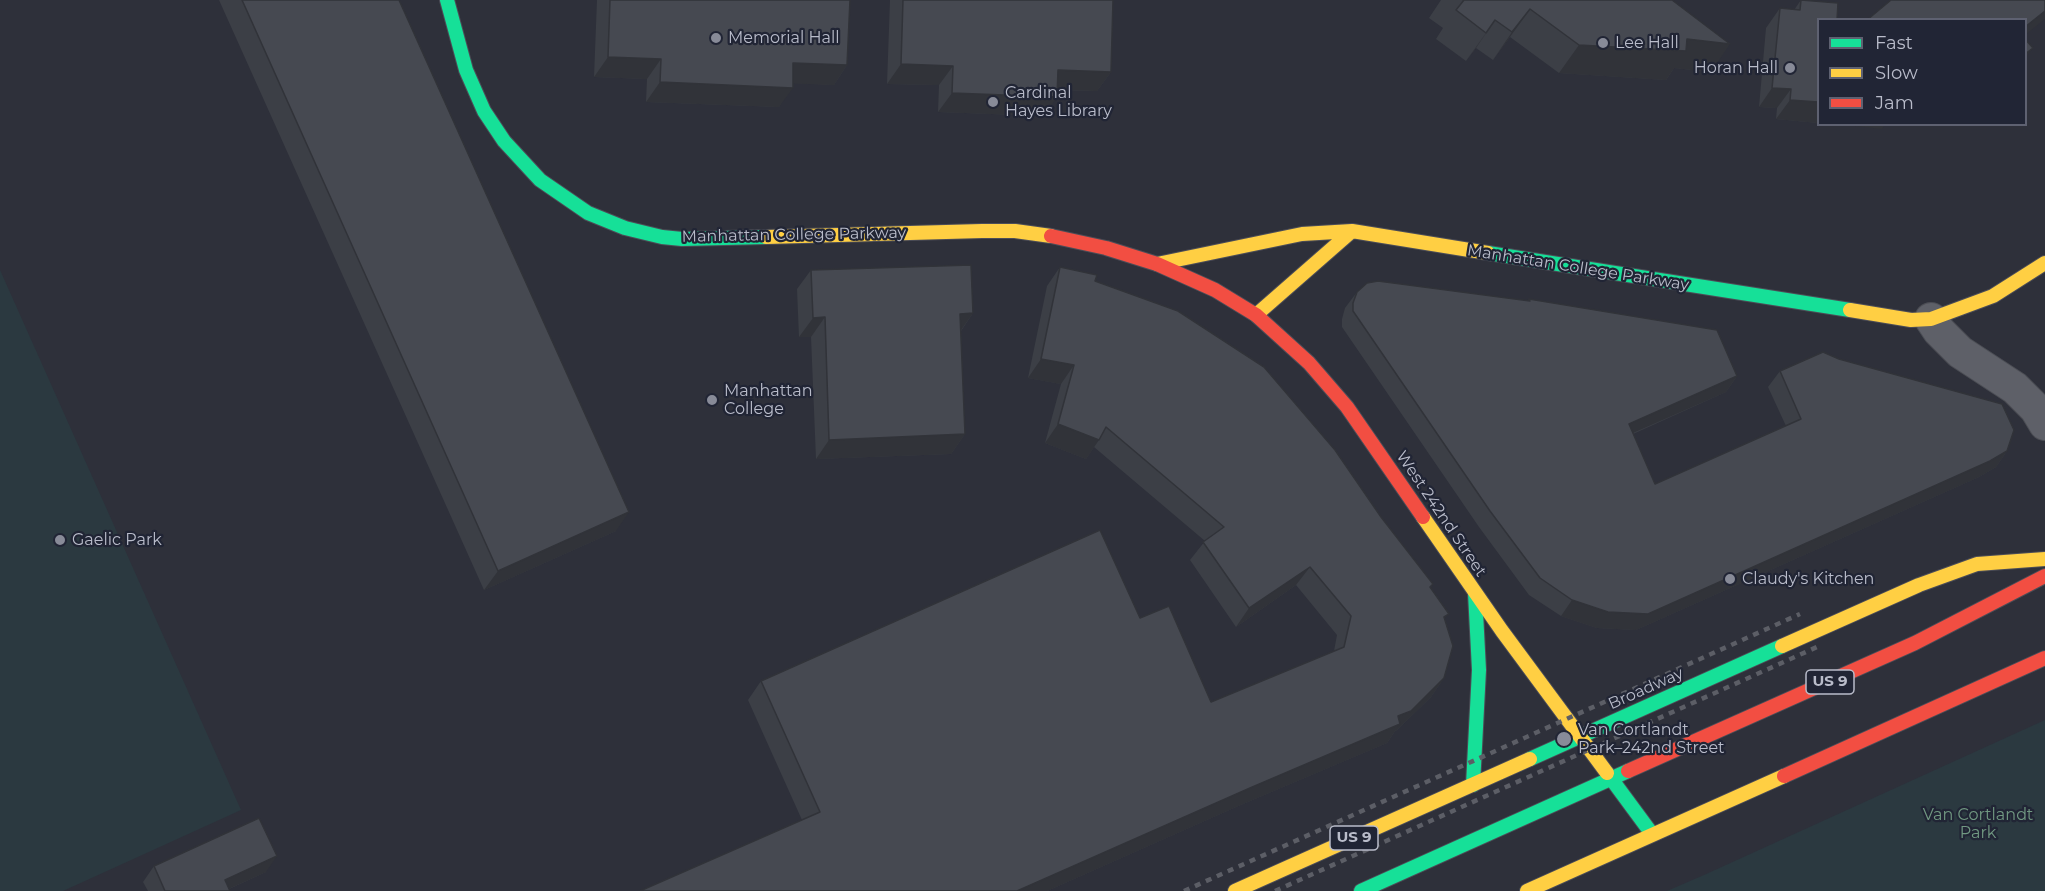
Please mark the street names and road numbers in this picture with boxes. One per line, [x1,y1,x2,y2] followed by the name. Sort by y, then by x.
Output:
[682,223,906,247] street label: Manhattan College Parkway
[1466,241,1690,295] street label: Manhattan College Parkway
[1392,447,1490,581] street label: West 242nd Street
[1606,664,1686,714] street label: Broadway
[1806,670,1854,694] road number: US 9
[1330,826,1378,850] road number: US 9

